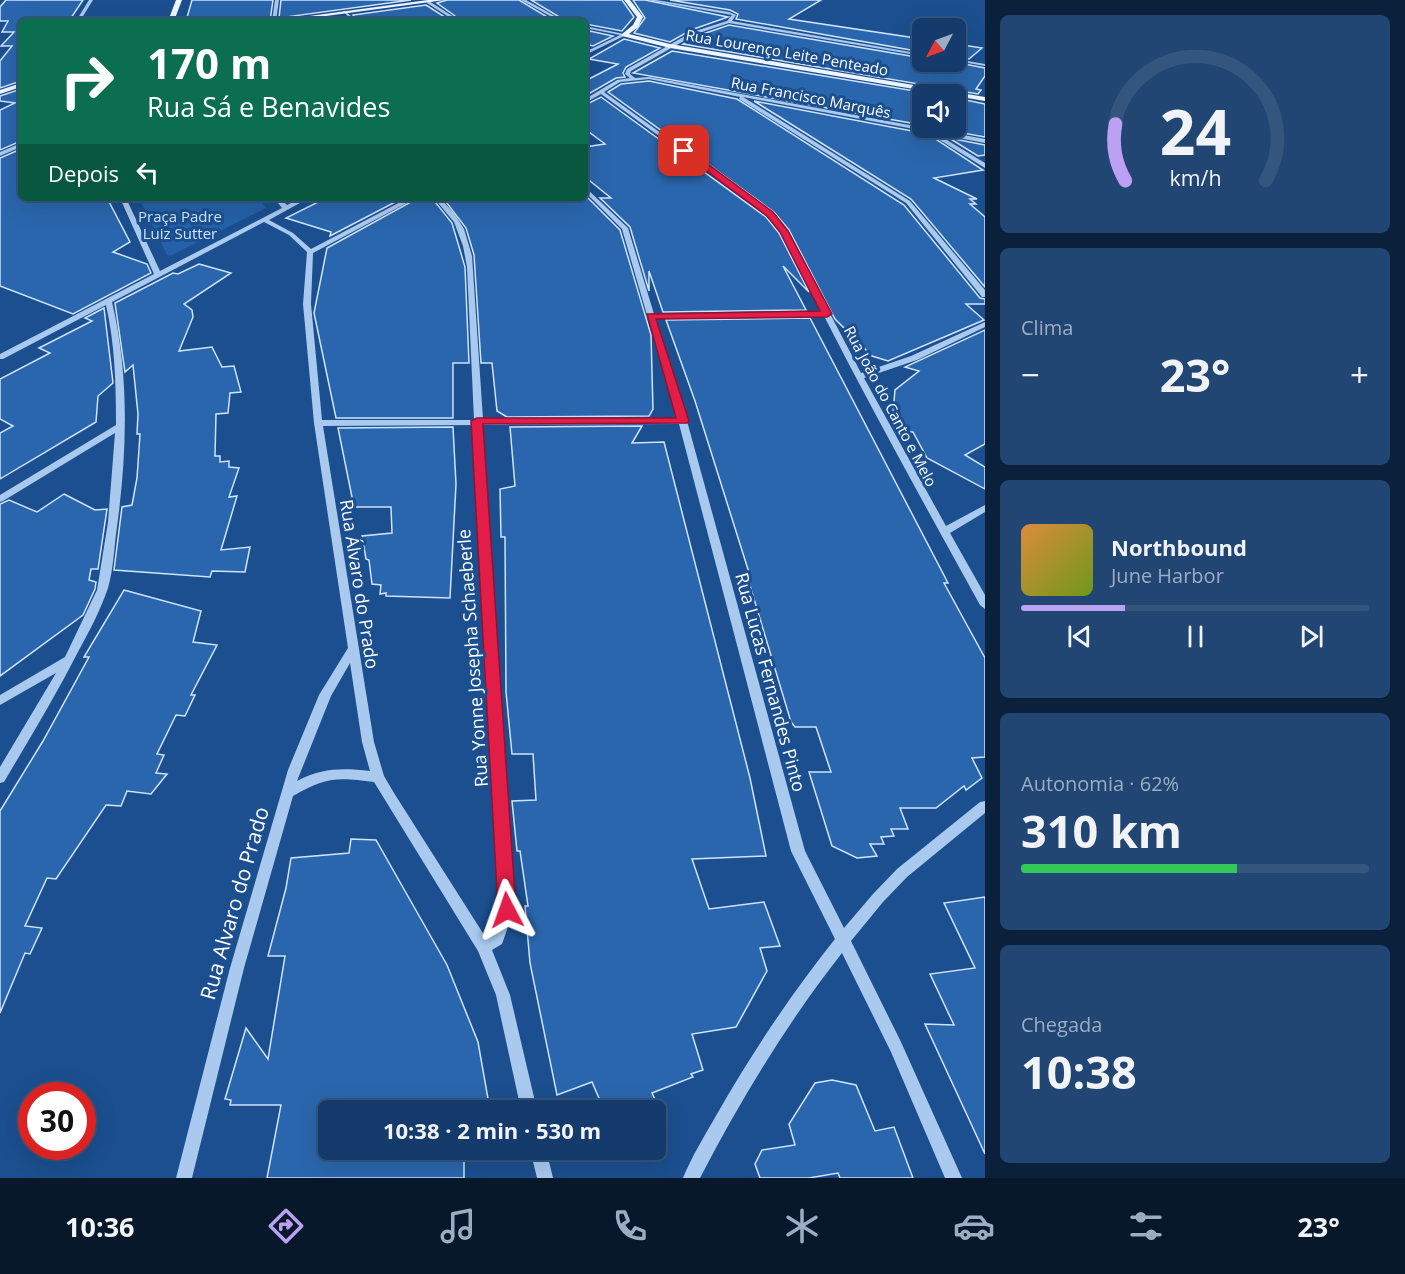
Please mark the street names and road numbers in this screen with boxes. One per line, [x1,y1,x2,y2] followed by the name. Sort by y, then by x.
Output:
[684,24,890,80] street label: Rua Lourenço Leite Penteado
[729,72,893,122] street label: Rua Francisco Marquês
[840,322,942,490] street label: Rua João do Canto e Melo
[335,498,385,670] street label: Rua Álvaro do Prado
[451,528,493,788] street label: Rua Yonne Josepha Schaeberle
[730,570,812,794] street label: Rua Lucas Fernandes Pinto
[193,803,275,1003] street label: Rua Alvaro do Prado

